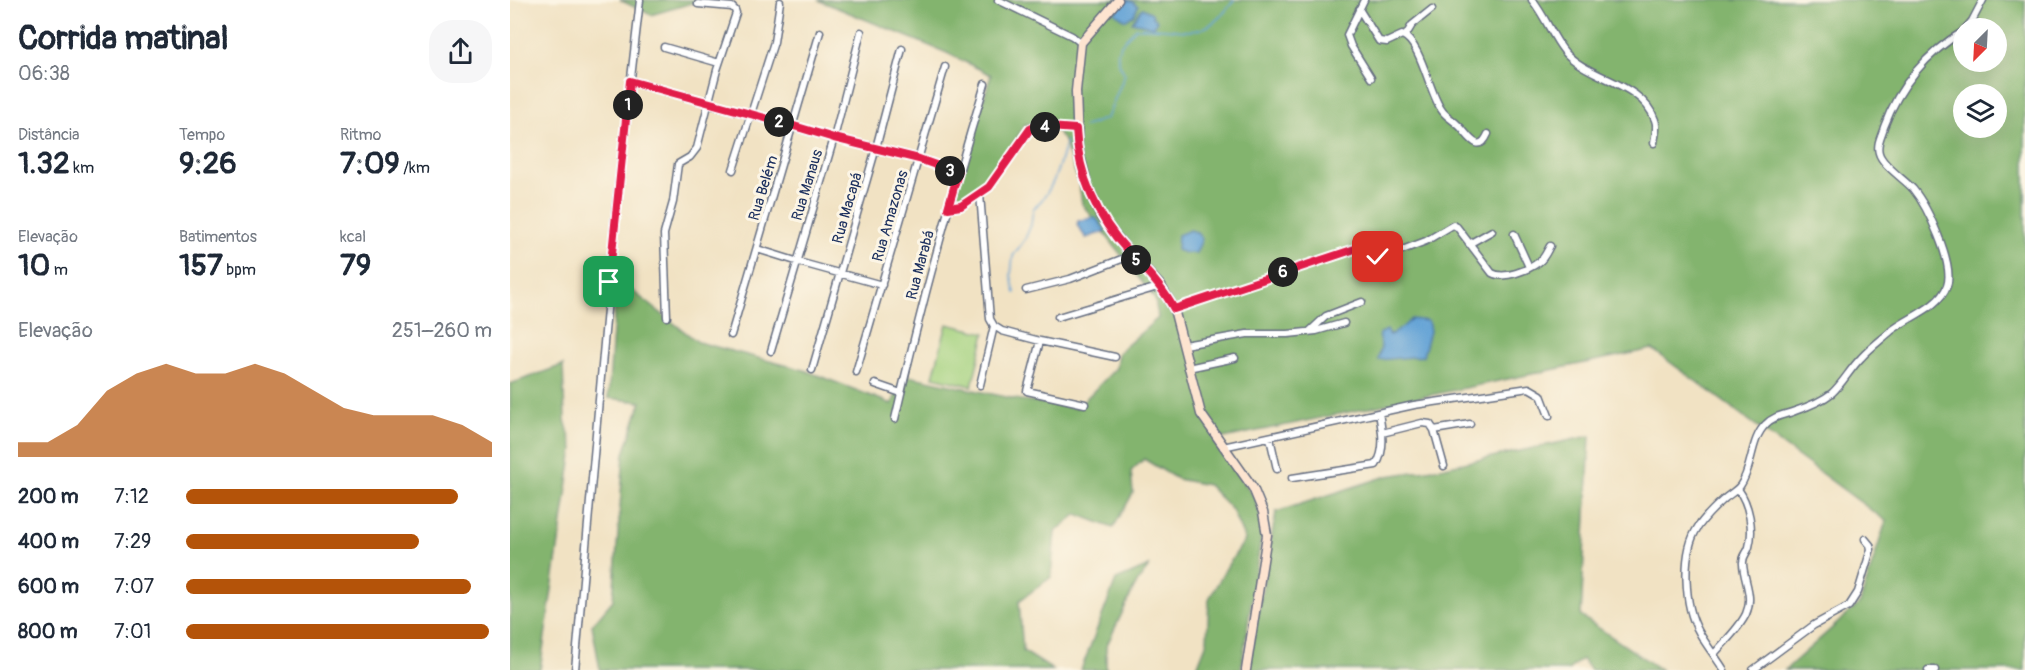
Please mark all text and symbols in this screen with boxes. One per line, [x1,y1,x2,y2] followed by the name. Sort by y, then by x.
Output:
[18,18,229,59] text: Corrida matinal
[1953,18,2007,72] north arrow
[1953,18,2007,138] map controls
[429,20,492,83] button: share
[18,61,70,86] text: 06:38
[1953,84,2007,138] button: layers
[613,90,643,120] pin: 1
[625,95,631,115] text: 1
[764,107,794,137] pin: 2
[775,112,783,132] text: 2
[1030,112,1060,142] pin: 4
[1040,117,1050,137] text: 4
[18,125,79,145] text: Distância
[179,125,225,145] text: Tempo
[340,125,381,145] text: Ritmo
[18,145,70,182] text: 1.32
[179,145,237,182] text: 9:26
[340,145,400,182] text: 7:09
[788,147,827,223] street label: Rua Manaus
[745,153,782,223] street label: Rua Belém
[935,156,965,186] pin: 3
[70,158,94,178] text: km
[400,158,430,178] text: /km
[946,161,954,181] text: 3
[868,168,913,264] street label: Rua Amazonas
[828,170,867,246] street label: Rua Macapá
[18,227,78,247] text: Elevação
[179,227,257,247] text: Batimentos
[340,227,366,247] text: kcal
[902,228,939,302] street label: Rua Marabá
[1352,231,1403,282] pin
[1361,240,1394,273] icon: check
[1121,245,1151,275] pin: 5
[18,247,50,284] text: 10
[179,247,223,284] text: 157
[340,247,371,284] text: 79
[1132,250,1140,270] text: 5
[583,256,634,307] pin
[1268,257,1298,287] pin: 6
[50,260,68,280] text: m
[223,260,256,280] text: bpm
[1278,262,1288,282] text: 6
[592,265,625,298] icon: arrive
[18,318,93,343] text: Elevação
[392,318,492,343] text: 251–260 m
[18,484,79,509] text: 200 m
[114,484,149,509] text: 7:12
[18,529,79,554] text: 400 m
[114,529,151,554] text: 7:29
[18,574,79,599] text: 600 m
[114,574,154,599] text: 7:07
[18,619,78,644] text: 800 m
[114,619,151,644] text: 7:01

